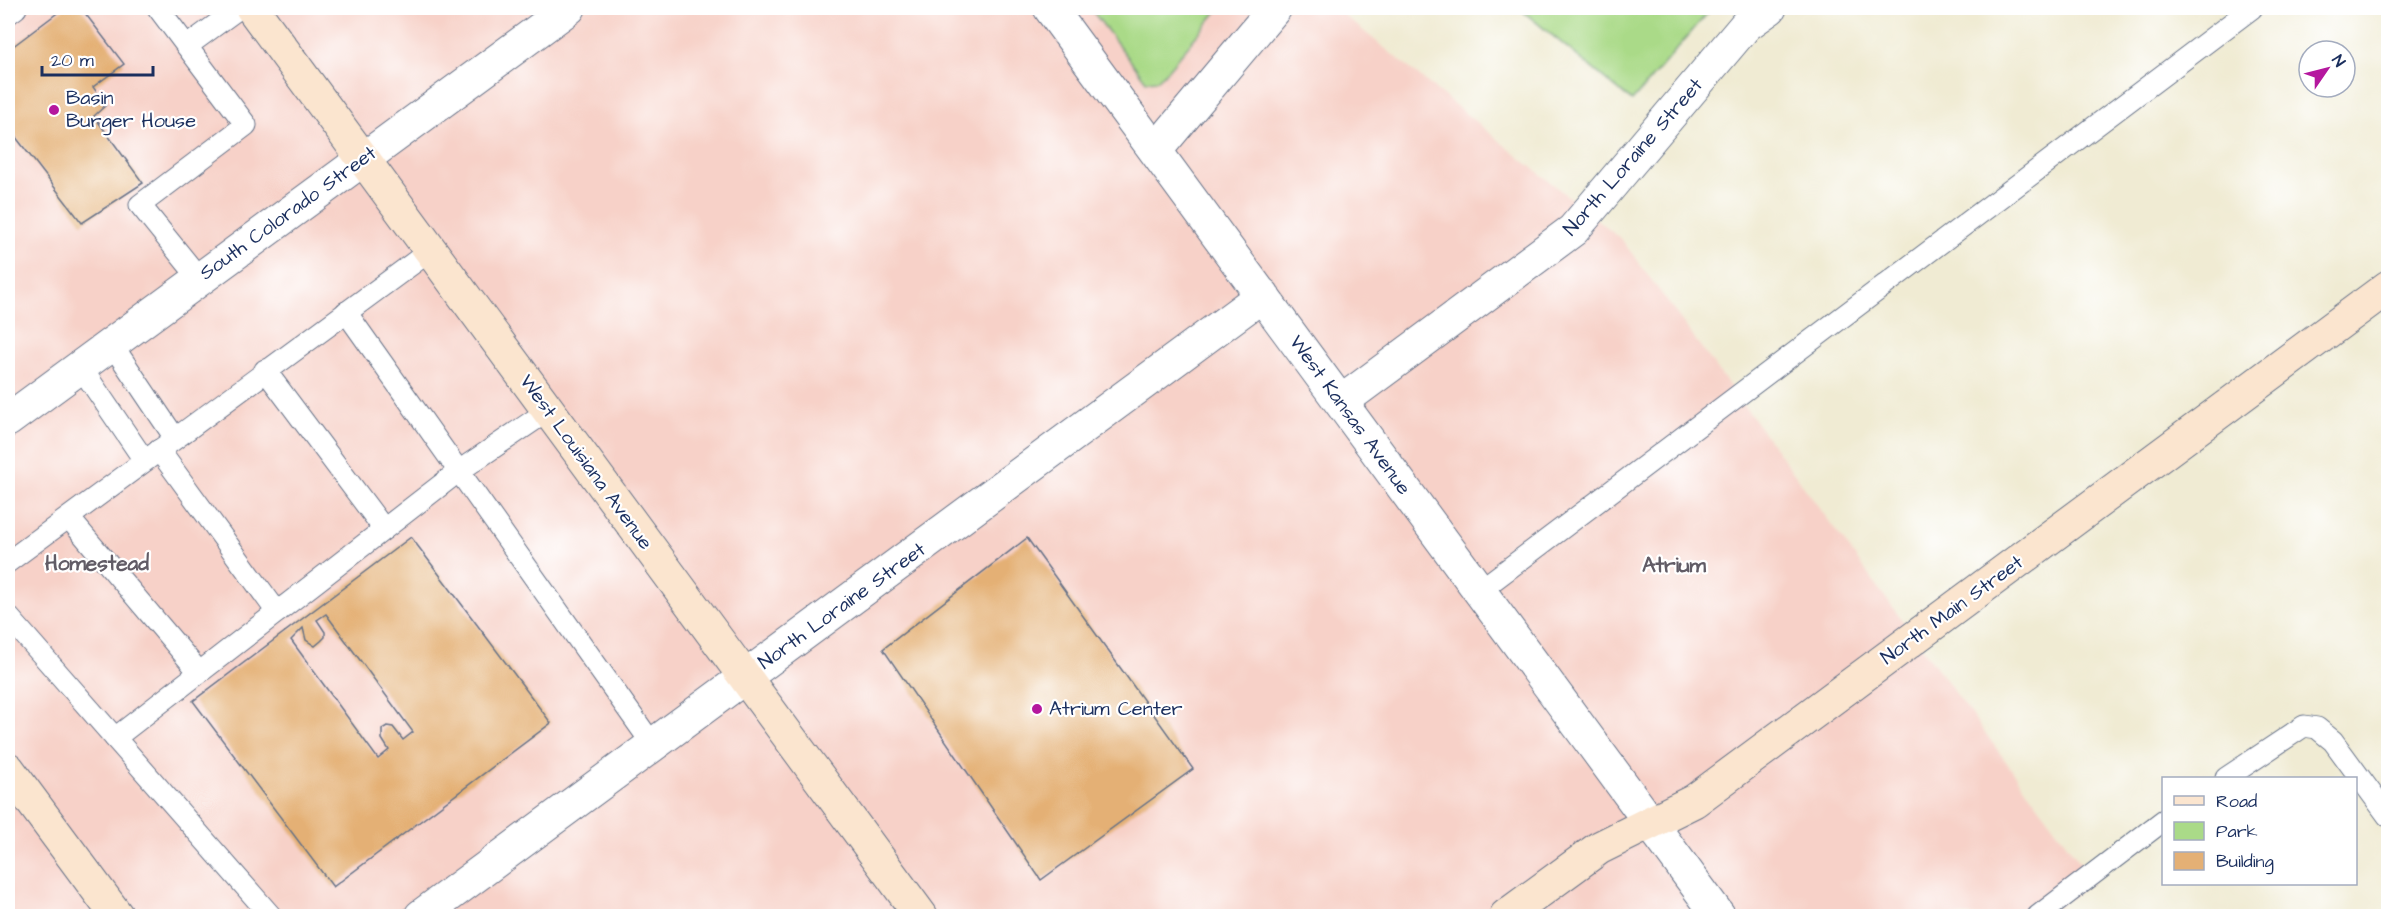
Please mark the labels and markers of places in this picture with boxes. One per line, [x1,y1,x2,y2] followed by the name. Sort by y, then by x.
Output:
[66,84,196,136] place label: Basin Burger House
[47,103,61,117] marker: Basin Burger House
[1049,695,1183,723] place label: Atrium Center
[1030,702,1044,716] marker: Atrium Center

